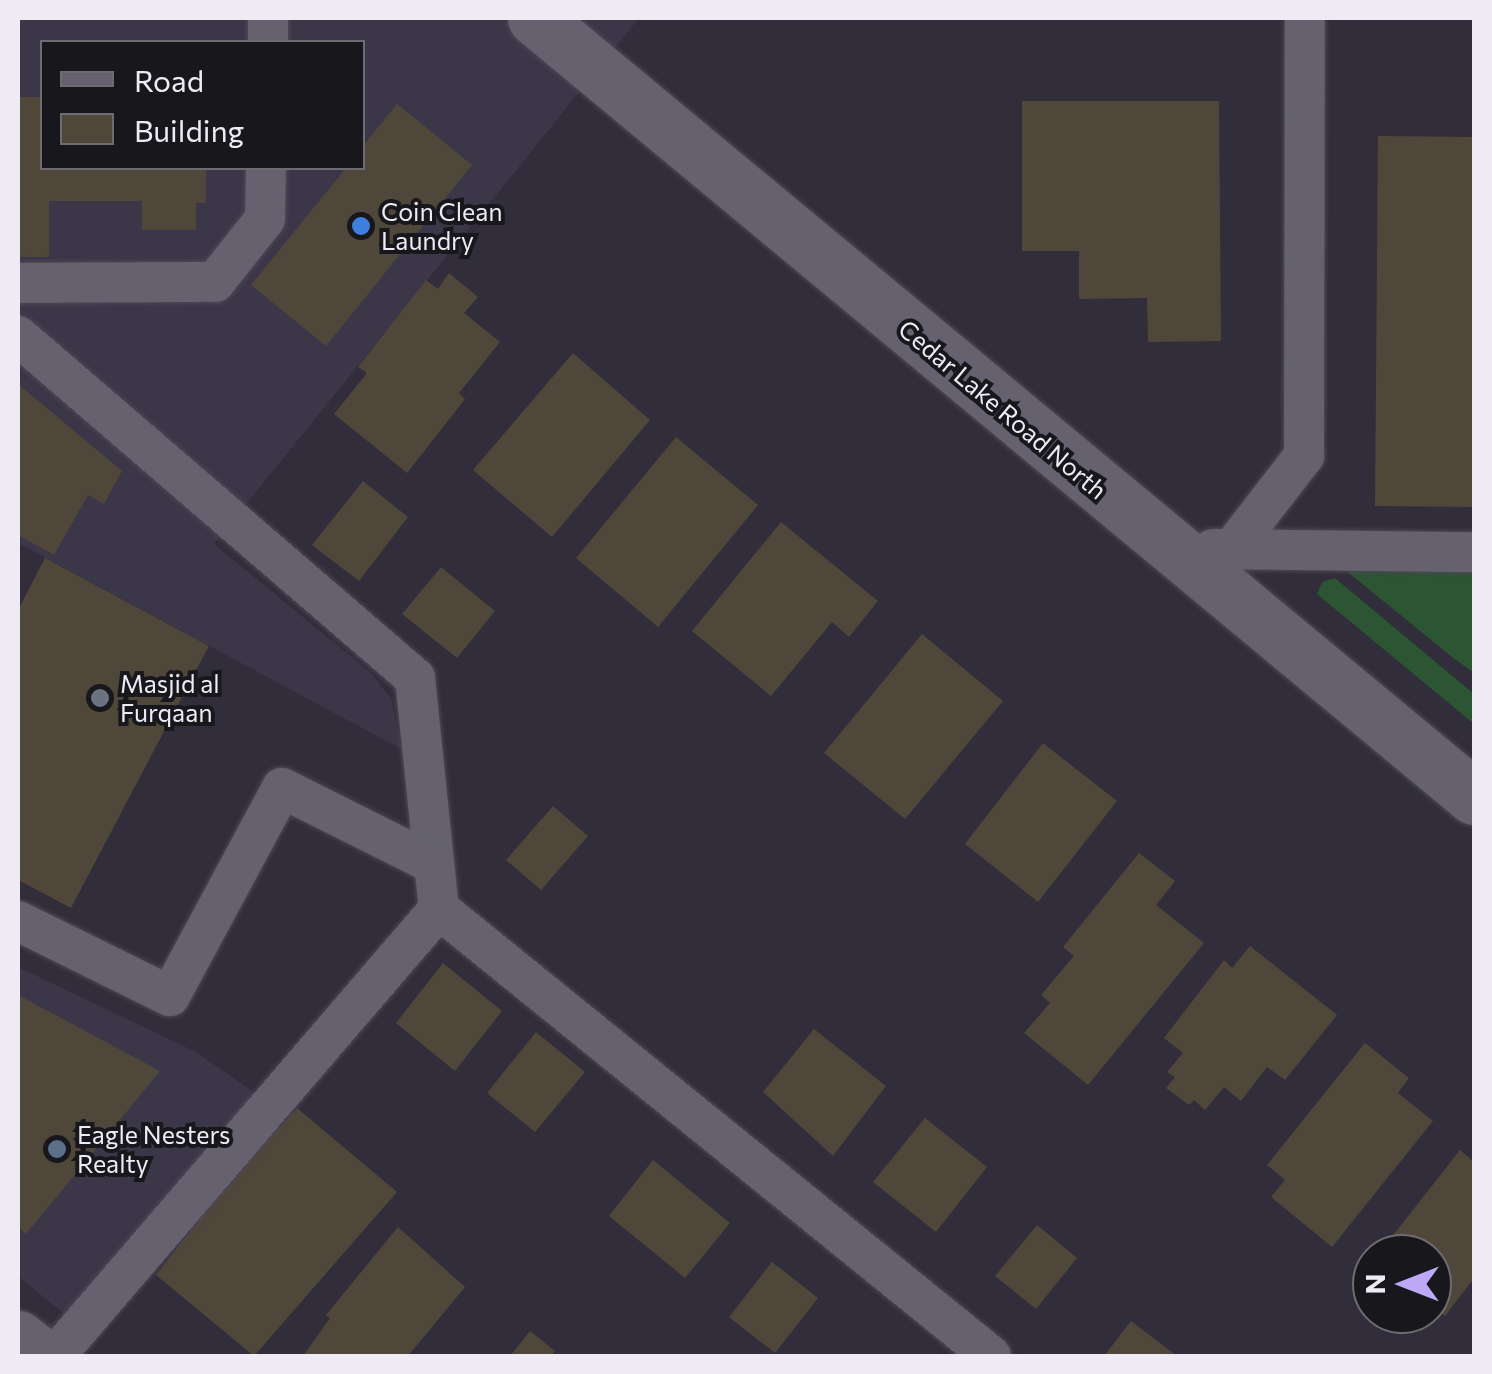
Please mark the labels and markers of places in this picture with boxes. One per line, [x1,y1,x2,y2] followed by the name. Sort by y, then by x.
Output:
[381,197,503,256] place label: Coin Clean Laundry
[350,215,372,237] marker: Coin Clean Laundry
[120,669,220,728] place label: Masjid al Furqaan
[89,687,111,709] marker: Masjid al Furqaan
[77,1120,230,1179] place label: Eagle Nesters Realty
[46,1138,68,1160] marker: Eagle Nesters Realty

